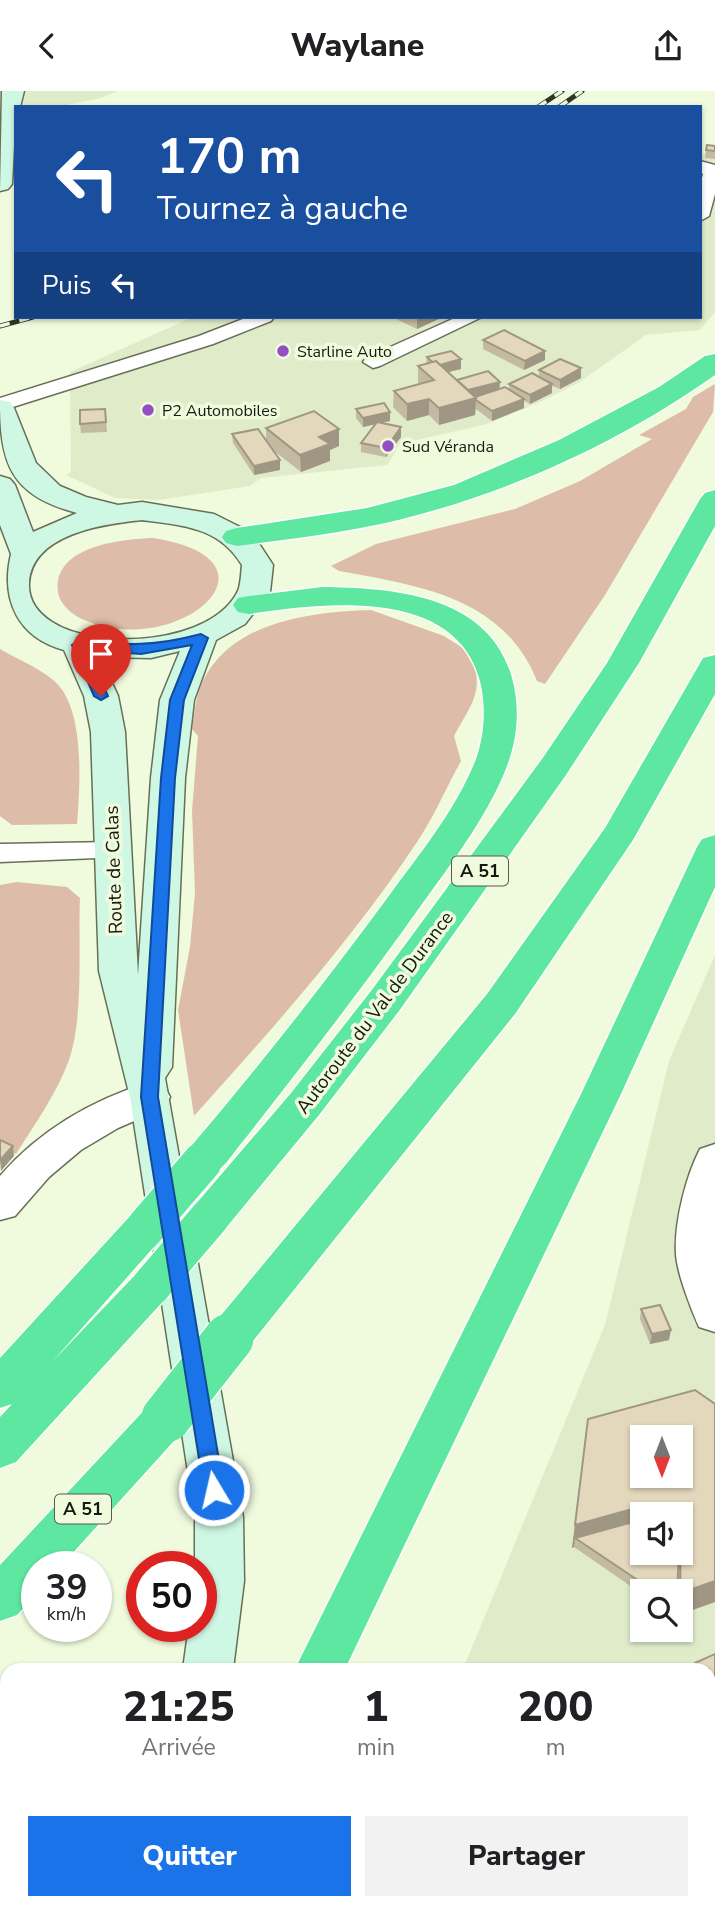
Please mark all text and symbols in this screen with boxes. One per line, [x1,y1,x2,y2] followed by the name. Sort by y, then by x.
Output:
[291,24,424,67] text: Waylane
[28,27,66,65] icon: back
[649,27,687,65] icon: share
[157,123,301,190] text: 170 m
[42,133,133,224] icon: left
[157,187,408,230] text: Tournez à gauche
[105,266,143,304] icon: left
[42,268,91,303] text: Puis
[297,341,392,363] place label: Starline Auto
[275,343,291,359] marker: Starline Auto
[162,400,277,422] place label: P2 Automobiles
[140,402,156,418] marker: P2 Automobiles
[402,436,494,458] place label: Sud Véranda
[380,438,396,454] marker: Sud Véranda
[71,624,131,696] pin
[82,635,120,673] icon: arrive
[99,805,129,935] street label: Route de Calas
[452,857,508,885] road number: A 51
[290,906,460,1119] street label: Autoroute du Val de Durance
[630,1425,693,1487] north arrow
[630,1425,693,1642] map controls
[177,1453,251,1527] position arrow
[55,1495,111,1524] road number: A 51
[630,1502,693,1565] button: sound
[126,1551,217,1642] speed limit sign: 50
[45,1564,88,1611] text: 39
[630,1579,693,1642] button: search
[47,1602,86,1626] text: km/h
[123,1679,234,1736] text: 21:25
[363,1679,389,1736] text: 1
[518,1679,593,1736] text: 200
[141,1732,216,1763] text: Arrivée
[357,1732,395,1763] text: min
[546,1732,565,1763] text: m
[28,1816,351,1896] button: Quitter
[365,1816,688,1896] button: Partager

